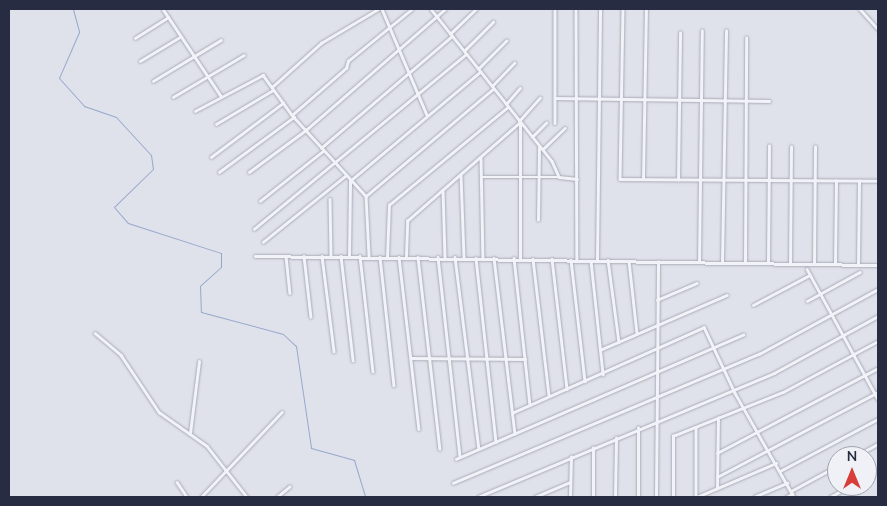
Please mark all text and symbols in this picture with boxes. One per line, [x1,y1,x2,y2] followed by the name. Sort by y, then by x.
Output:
[827,446,877,496] north arrow
[847,447,857,466] text: N

